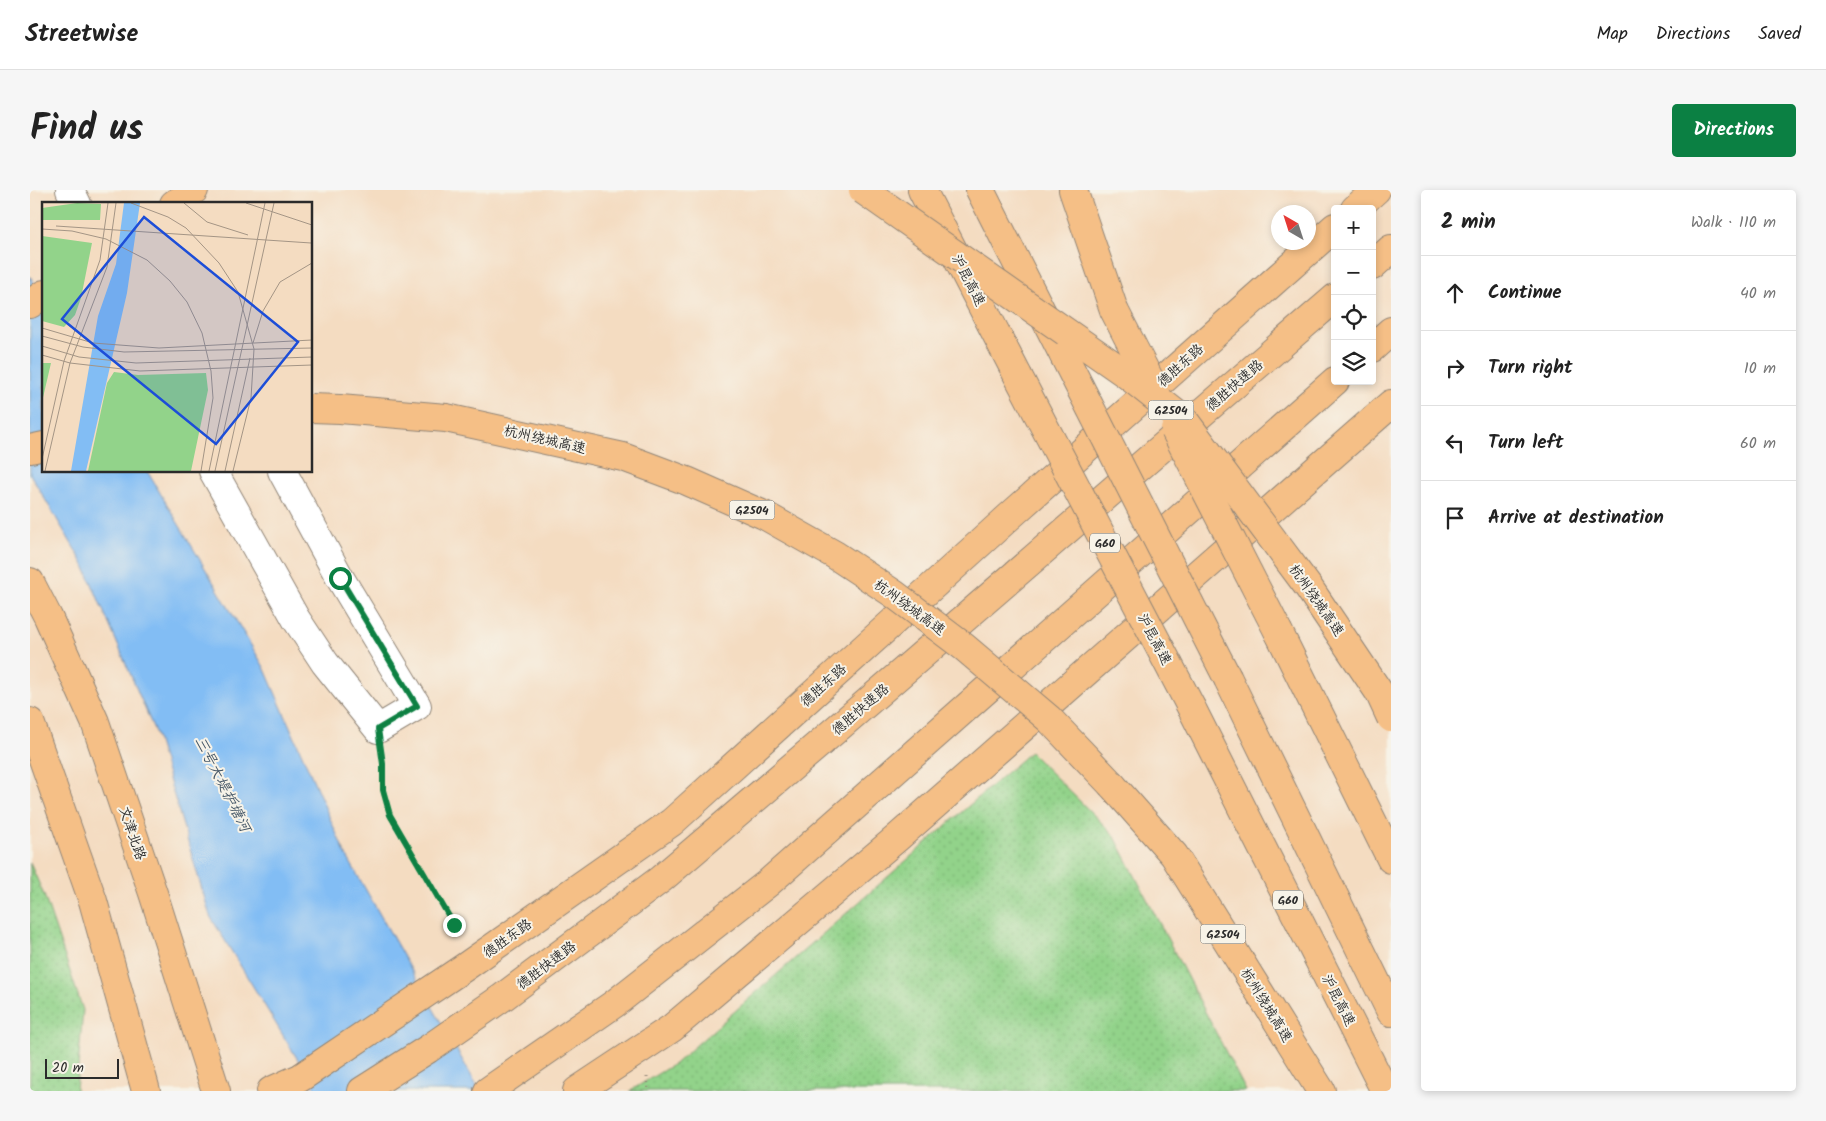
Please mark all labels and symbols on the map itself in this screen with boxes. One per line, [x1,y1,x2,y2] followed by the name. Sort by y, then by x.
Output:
[42,202,312,472] inset map
[1271,205,1316,250] north arrow
[946,251,991,310] street label: 沪昆高速
[1153,339,1209,393] street label: 德胜东路
[1201,354,1268,417] street label: 德胜快速路
[1148,400,1194,420] road number: G2504
[501,420,588,460] street label: 杭州绕城高速
[730,500,774,520] road number: G2504
[1090,533,1120,552] road number: G60
[1283,560,1349,641] street label: 杭州绕城高速
[329,567,352,590] route start
[869,574,950,641] street label: 杭州绕城高速
[1131,610,1177,669] street label: 沪昆高速
[796,659,852,713] street label: 德胜东路
[827,678,894,741] street label: 德胜快速路
[188,732,258,839] water label: 三号大堤护塘河
[113,803,152,863] street label: 文津北路
[1273,890,1303,910] road number: G60
[443,914,466,937] route end
[478,914,537,964] street label: 德胜东路
[1200,924,1246,944] road number: G2504
[512,936,581,996] street label: 德胜快速路
[1235,964,1298,1047] street label: 杭州绕城高速
[1316,971,1361,1030] street label: 沪昆高速
[45,1056,119,1079] scale bar

